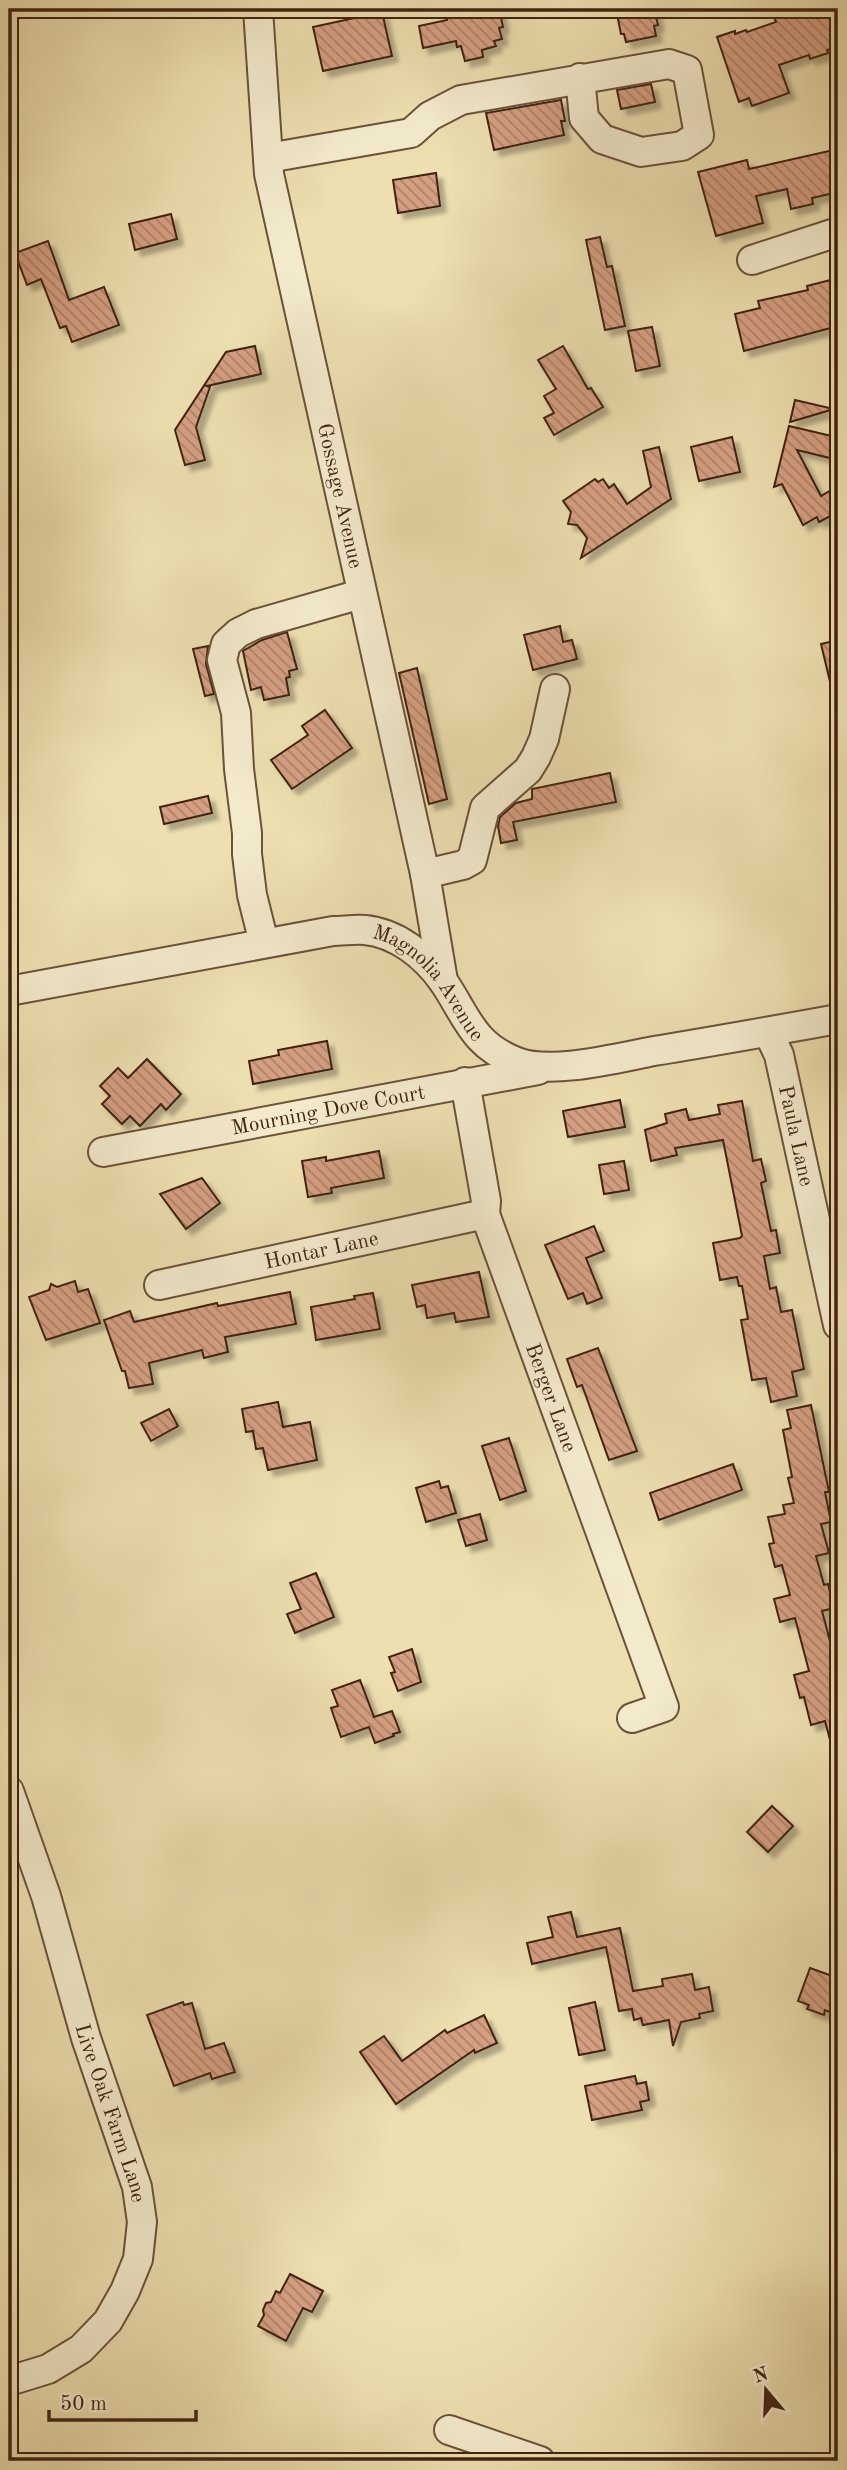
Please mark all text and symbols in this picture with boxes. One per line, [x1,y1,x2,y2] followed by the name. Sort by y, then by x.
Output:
[313,422,366,570] street label: Gossage Avenue
[370,922,487,1046] street label: Magnolia Avenue
[230,1083,427,1140] street label: Mourning Dove Court
[774,1084,816,1188] street label: Paula Lane
[263,1229,380,1274] street label: Hontar Lane
[521,1341,579,1455] street label: Berger Lane
[71,2022,148,2204] street label: Live Oak Farm Lane
[732,2354,802,2424] north arrow
[751,2365,772,2388] text: N
[49,2379,196,2423] scale bar
[60,2394,107,2415] text: 50 m

